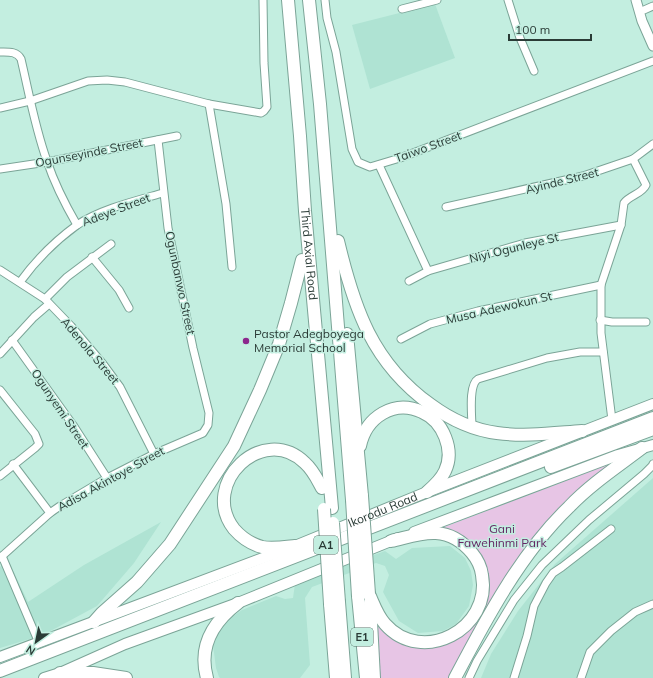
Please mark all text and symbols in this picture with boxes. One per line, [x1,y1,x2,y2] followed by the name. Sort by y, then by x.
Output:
[509,16,591,42] scale bar
[515,22,550,37] text: 100 m
[392,128,463,166] street label: Taiwo Street
[34,135,144,170] street label: Ogunseyinde Street
[524,164,600,197] street label: Ayinde Street
[80,190,152,229] street label: Adeye Street
[298,207,321,301] street label: Third Axial Road
[468,229,560,266] street label: Niyi Ogunleye St
[162,230,199,336] street label: Ogunbanwo Street
[445,288,553,327] street label: Musa Adewokun St
[58,314,123,387] street label: Adenola Street
[254,326,364,355] place label: Pastor Adegboyega Memorial School
[241,336,251,346] marker: Pastor Adegboyega Memorial School
[28,366,93,451] street label: Ogunyemi Street
[55,443,167,514] street label: Adisa Akintoye Street
[346,489,420,531] street label: Ikorodu Road
[457,521,547,550] park label: Gani Fawehinmi Park
[314,536,338,554] road number: A1
[16,622,56,662] north arrow
[351,628,373,646] road number: E1
[23,642,38,659] text: N

